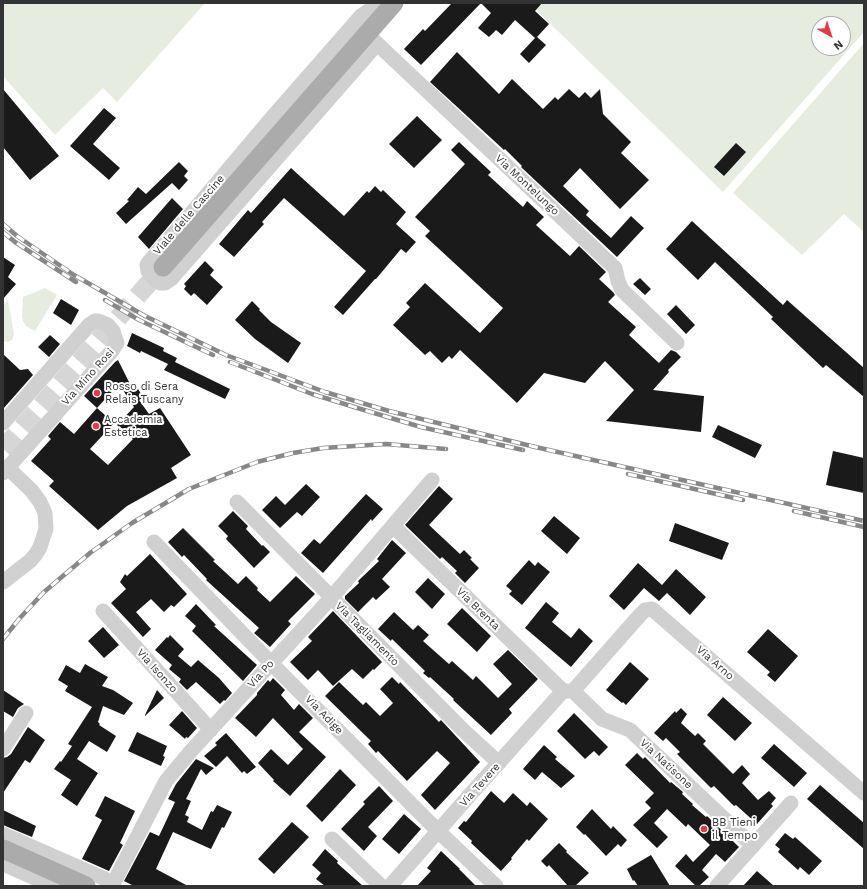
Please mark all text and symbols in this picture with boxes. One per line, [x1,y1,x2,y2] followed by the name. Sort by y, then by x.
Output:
[811,16,851,56] north arrow
[831,37,845,53] text: N
[492,152,562,218] street label: Via Montelungo
[151,172,227,258] street label: Viale delle Cascine
[59,346,117,408] street label: Via Mino Rosi
[105,380,184,406] place label: Rosso di Sera Relais Tuscany
[92,388,102,398] marker: Rosso di Sera Relais Tuscany
[104,413,163,439] place label: Accademia Estetica
[91,421,101,431] marker: Accademia Estetica
[453,585,503,633] street label: Via Brenta
[332,599,402,669] street label: Via Tagliamento
[694,643,736,683] street label: Via Arno
[134,646,180,696] street label: Via Isonzo
[245,657,277,691] street label: Via Po
[302,693,346,737] street label: Via Adige
[637,736,695,792] street label: Via Natisone
[457,760,503,810] street label: Via Tevere
[712,816,758,842] place label: BB Tieni il Tempo
[699,824,709,834] marker: BB Tieni il Tempo

